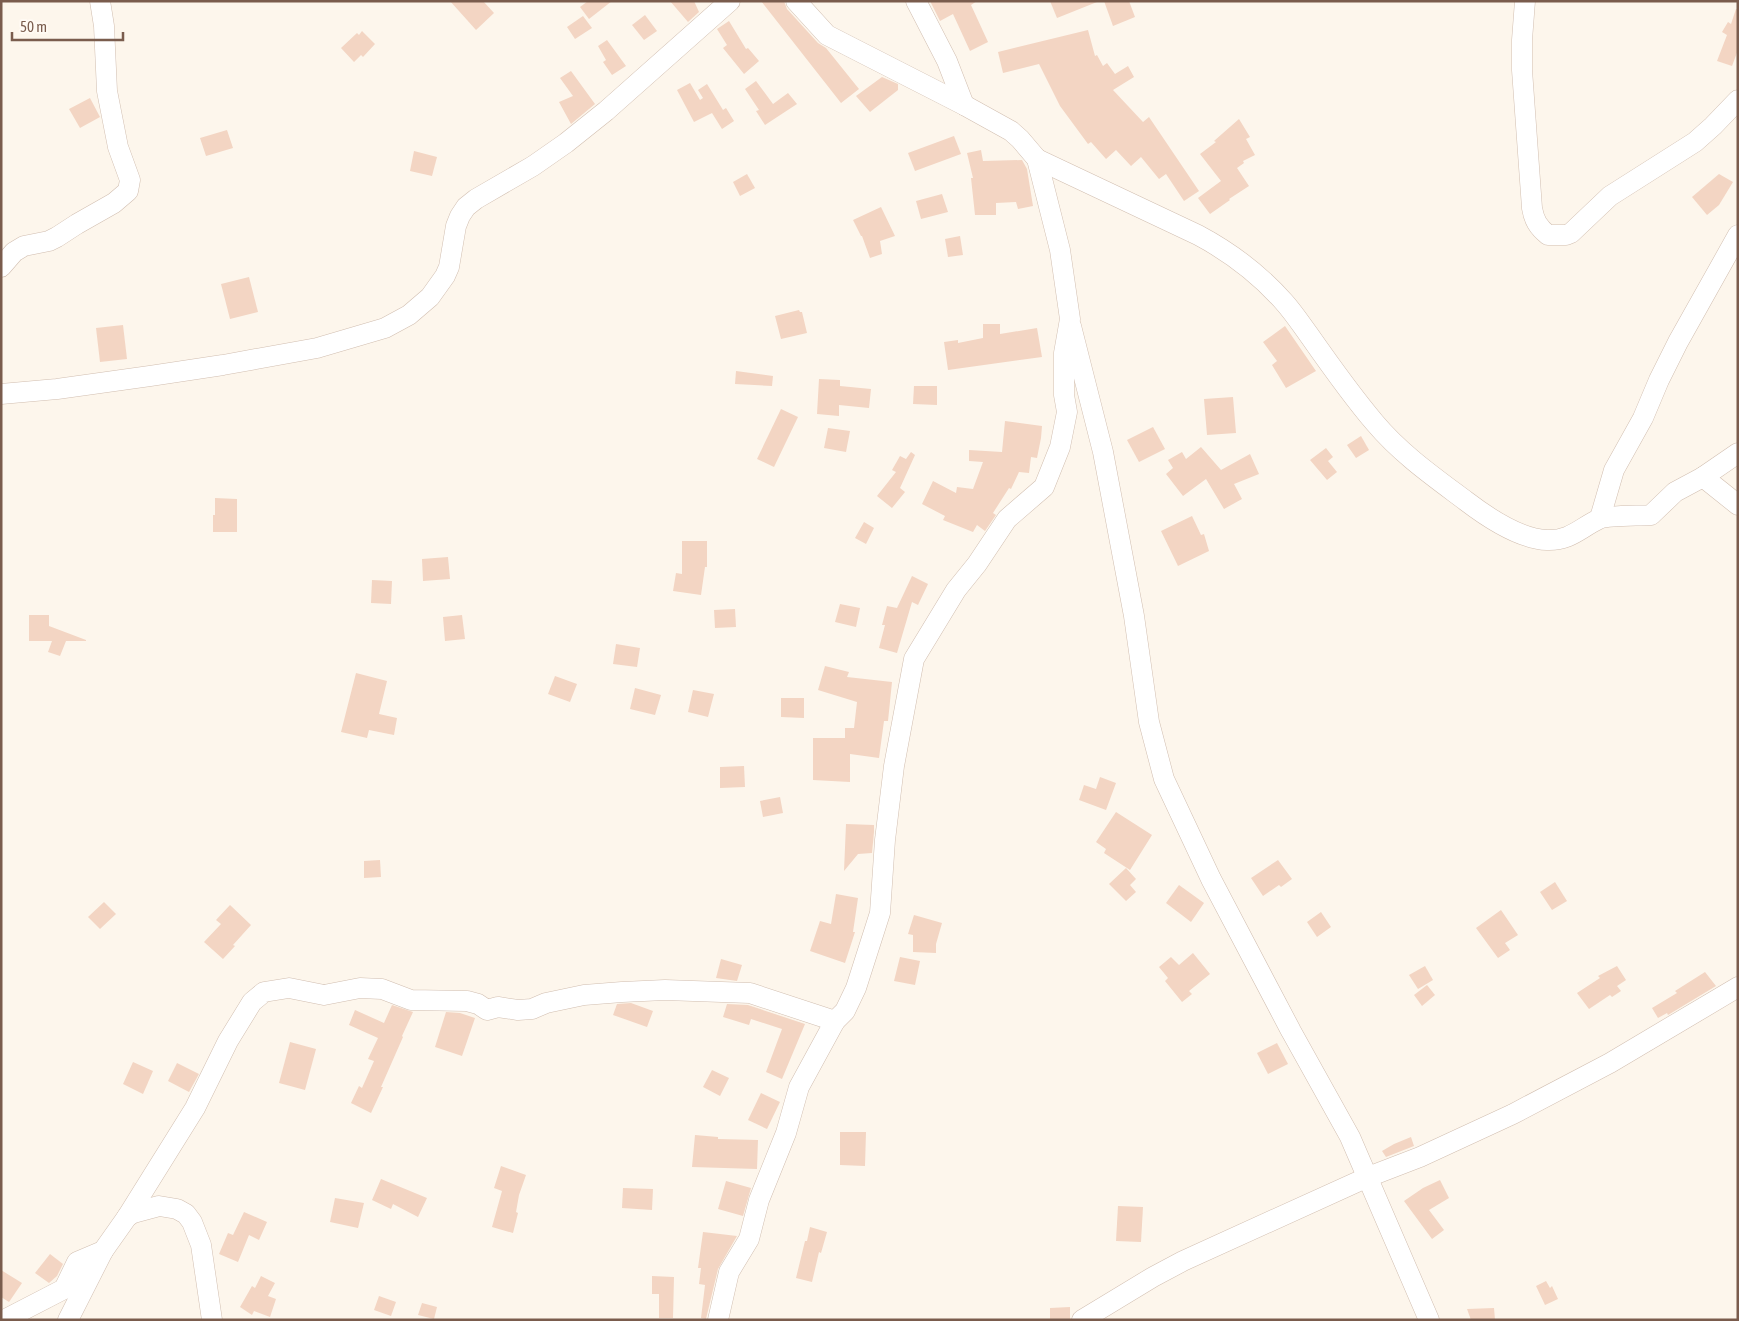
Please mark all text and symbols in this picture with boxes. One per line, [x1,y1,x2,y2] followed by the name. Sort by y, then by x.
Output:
[12,10,124,42] scale bar
[20,18,47,35] text: 50 m

